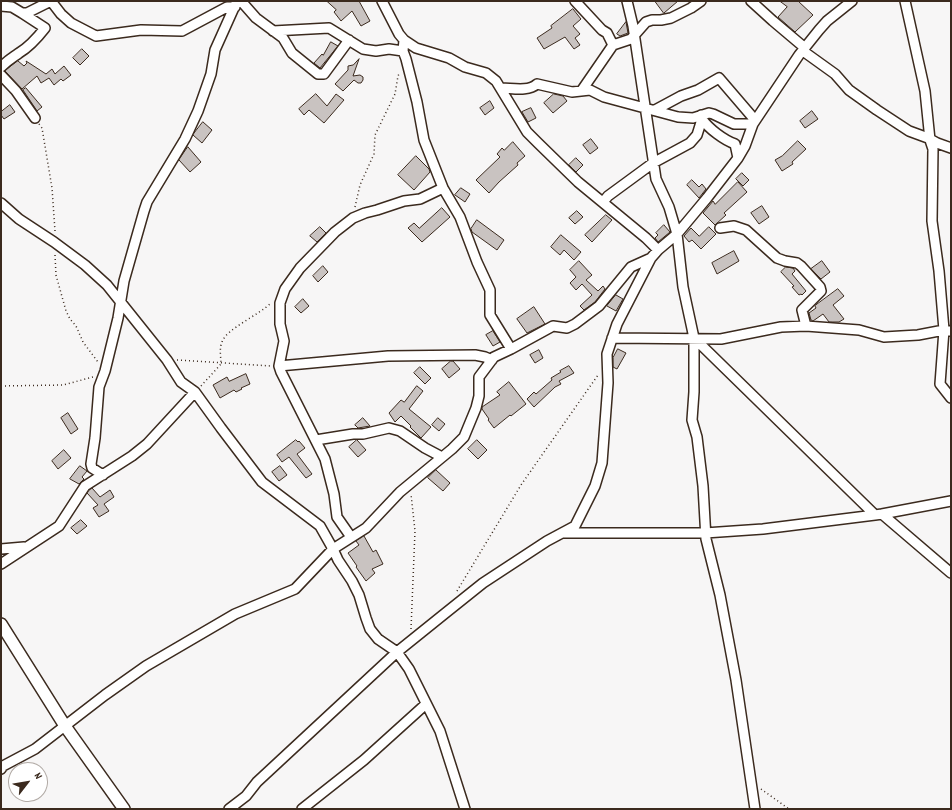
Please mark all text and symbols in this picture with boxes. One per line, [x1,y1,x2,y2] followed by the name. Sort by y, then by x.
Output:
[8,762,48,802] north arrow
[29,770,46,783] text: N

